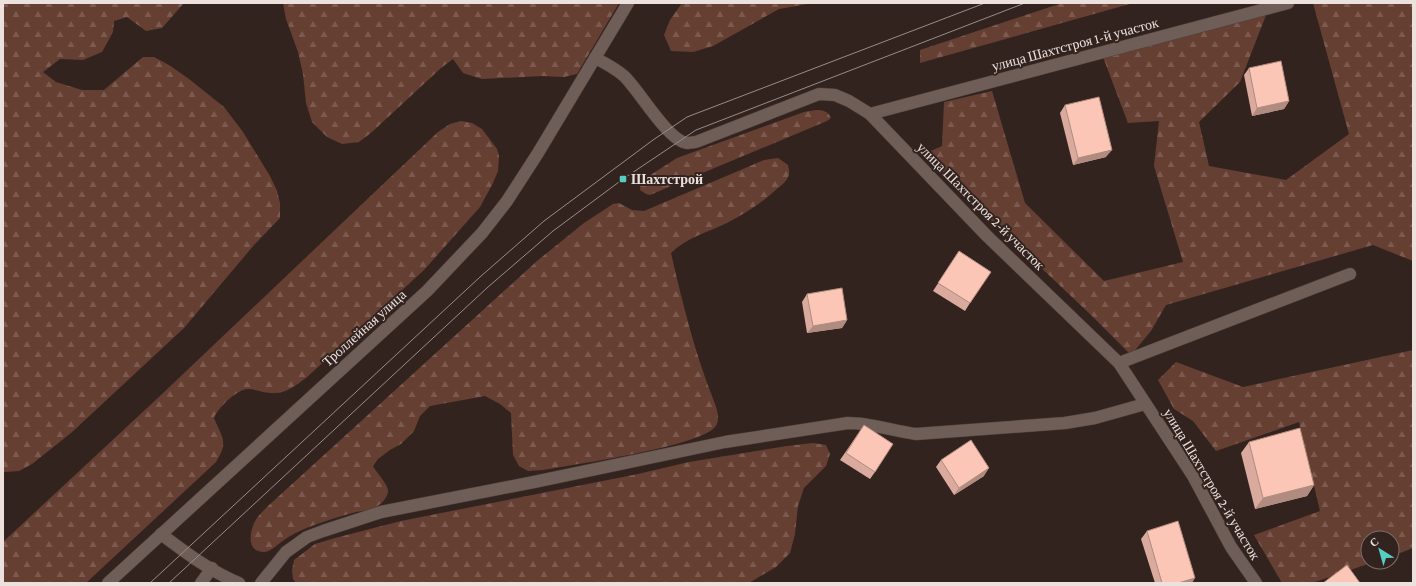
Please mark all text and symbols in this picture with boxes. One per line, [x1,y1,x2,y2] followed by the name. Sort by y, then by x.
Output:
[990,14,1160,74] street label: улица Шахтстроя 1-й участок
[914,139,1048,273] street label: улица Шахтстроя 2-й участок
[631,171,703,187] place label: Шахтстрой
[618,174,628,184] marker: Шахтстрой
[319,286,410,370] street label: Троллейная улица
[1160,405,1264,563] street label: улица Шахтстроя 2-й участок
[1360,530,1400,570] north arrow
[1367,535,1381,549] text: С

